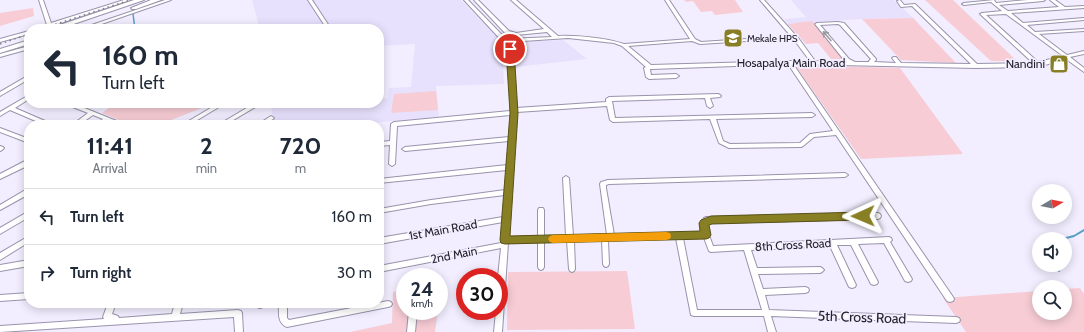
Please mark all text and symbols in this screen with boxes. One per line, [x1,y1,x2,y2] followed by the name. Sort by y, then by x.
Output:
[722,27,744,49] school or university icon: Mekale HPS
[822,31,831,42] one-way arrow
[493,32,527,66] pin
[747,32,798,45] place label: Mekale HPS
[102,38,178,72] text: 160 m
[499,38,521,60] icon: arrive
[36,40,88,92] icon: left
[1048,53,1070,75] shop icon: Nandini
[737,55,845,70] street label: Hosapalya Main Road
[1006,56,1045,71] place label: Nandini
[102,72,165,94] text: Turn left
[87,131,133,160] text: 11:41
[200,131,213,160] text: 2
[280,131,321,160] text: 720
[93,160,127,176] text: Arrival
[196,160,217,176] text: min
[295,160,306,176] text: m
[1032,184,1072,224] north arrow
[1032,184,1072,320] map controls
[842,195,884,237] position arrow
[36,206,58,228] icon: left
[70,208,124,226] text: Turn left
[332,208,372,226] text: 160 m
[408,216,478,243] street label: 1st Main Road
[1032,232,1072,272] button: sound
[754,235,832,254] street label: 8th Cross Road
[429,243,479,266] street label: 2nd Main
[36,262,58,284] icon: right
[70,264,131,282] text: Turn right
[337,264,372,282] text: 30 m
[456,268,508,320] speed limit sign: 30
[411,277,434,301] text: 24
[1032,280,1072,320] button: search
[411,297,433,310] text: km/h
[817,306,907,328] street label: 5th Cross Road

